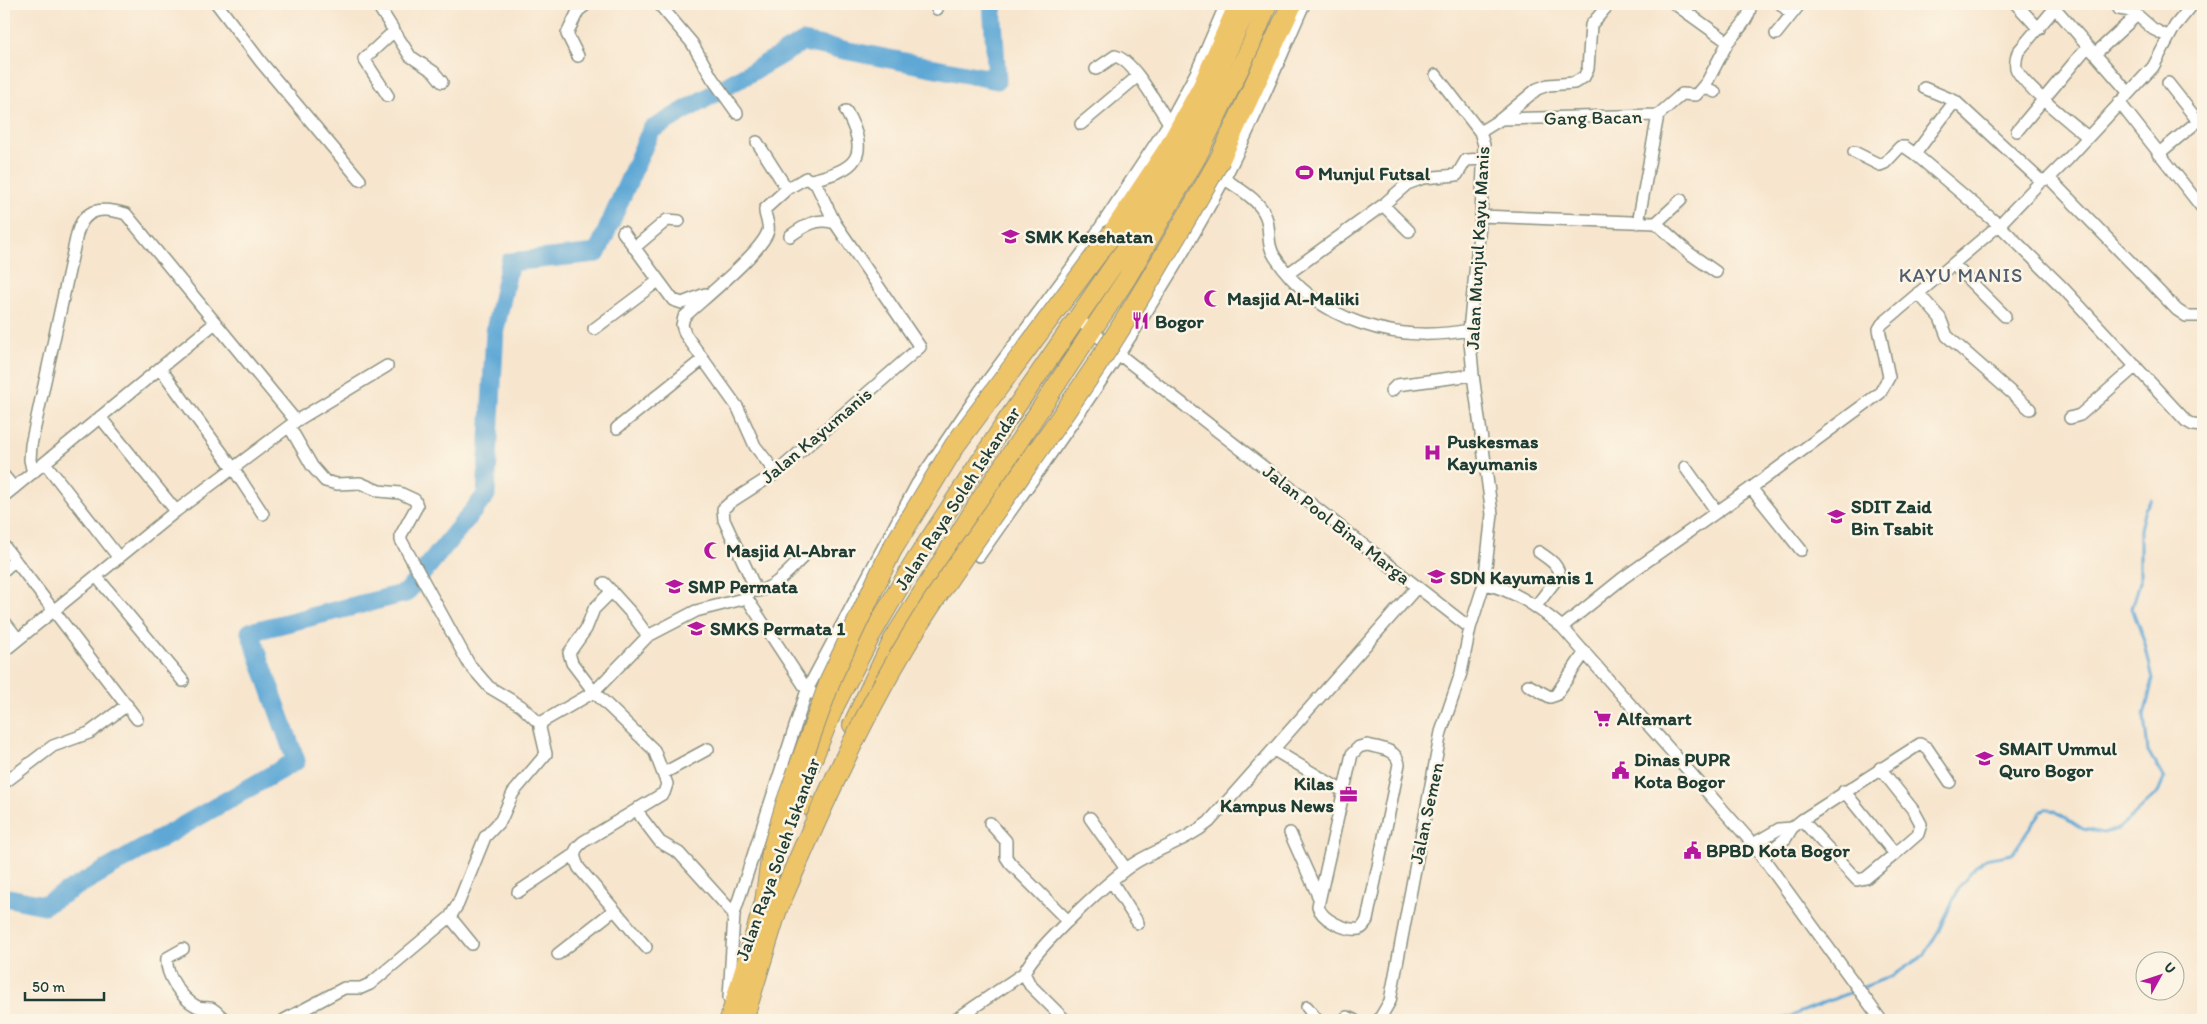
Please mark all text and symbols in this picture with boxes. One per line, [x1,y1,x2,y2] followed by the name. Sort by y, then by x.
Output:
[1544,105,1643,130] street label: Gang Bacan
[1461,146,1494,351] street label: Jalan Munjul Kayu Manis
[1318,162,1431,185] place label: Munjul Futsal
[1294,163,1314,183] sports icon: Munjul Futsal
[1025,225,1154,248] place label: SMK Kesehatan
[1001,226,1021,246] school or university icon: SMK Kesehatan
[1899,263,2023,287] district label: KAYU MANIS
[1227,287,1359,310] place label: Masjid Al-Maliki
[1203,288,1223,308] mosque icon: Masjid Al-Maliki
[1155,310,1204,333] place label: Bogor
[1131,311,1151,331] restaurant icon: Bogor
[756,382,877,489] street label: Jalan Kayumanis
[889,402,1026,594] street label: Jalan Raya Soleh Iskandar
[1447,430,1539,475] place label: Puskesmas Kayumanis
[1423,442,1443,462] hospital icon: Puskesmas Kayumanis
[1258,460,1415,589] street label: Jalan Pool Bina Marga
[1851,495,1934,540] place label: SDIT Zaid Bin Tsabit
[1827,507,1847,527] school or university icon: SDIT Zaid Bin Tsabit
[726,539,856,562] place label: Masjid Al-Abrar
[702,540,722,560] mosque icon: Masjid Al-Abrar
[1450,566,1593,589] place label: SDN Kayumanis 1
[1426,567,1446,587] school or university icon: SDN Kayumanis 1
[688,575,798,598] place label: SMP Permata
[664,576,684,596] school or university icon: SMP Permata
[710,617,845,640] place label: SMKS Permata 1
[686,618,706,638] school or university icon: SMKS Permata 1
[1616,707,1692,730] place label: Alfamart
[1593,708,1613,728] supermarket icon: Alfamart
[1999,737,2117,782] place label: SMAIT Ummul Quro Bogor
[1634,748,1731,793] place label: Dinas PUPR Kota Bogor
[1975,749,1995,769] school or university icon: SMAIT Ummul Quro Bogor
[730,754,825,964] street label: Jalan Raya Soleh Iskandar
[1404,760,1449,866] street label: Jalan Semen
[1610,760,1630,780] public building icon: Dinas PUPR Kota Bogor
[1220,772,1335,817] place label: Kilas Kampus News
[1338,784,1358,804] office icon: Kilas Kampus News
[1706,839,1850,862] place label: BPBD Kota Bogor
[1682,840,1702,860] public building icon: BPBD Kota Bogor
[2134,952,2184,1002] north arrow
[2160,959,2179,977] text: U
[25,969,104,1001] scale bar
[32,978,65,996] text: 50 m

